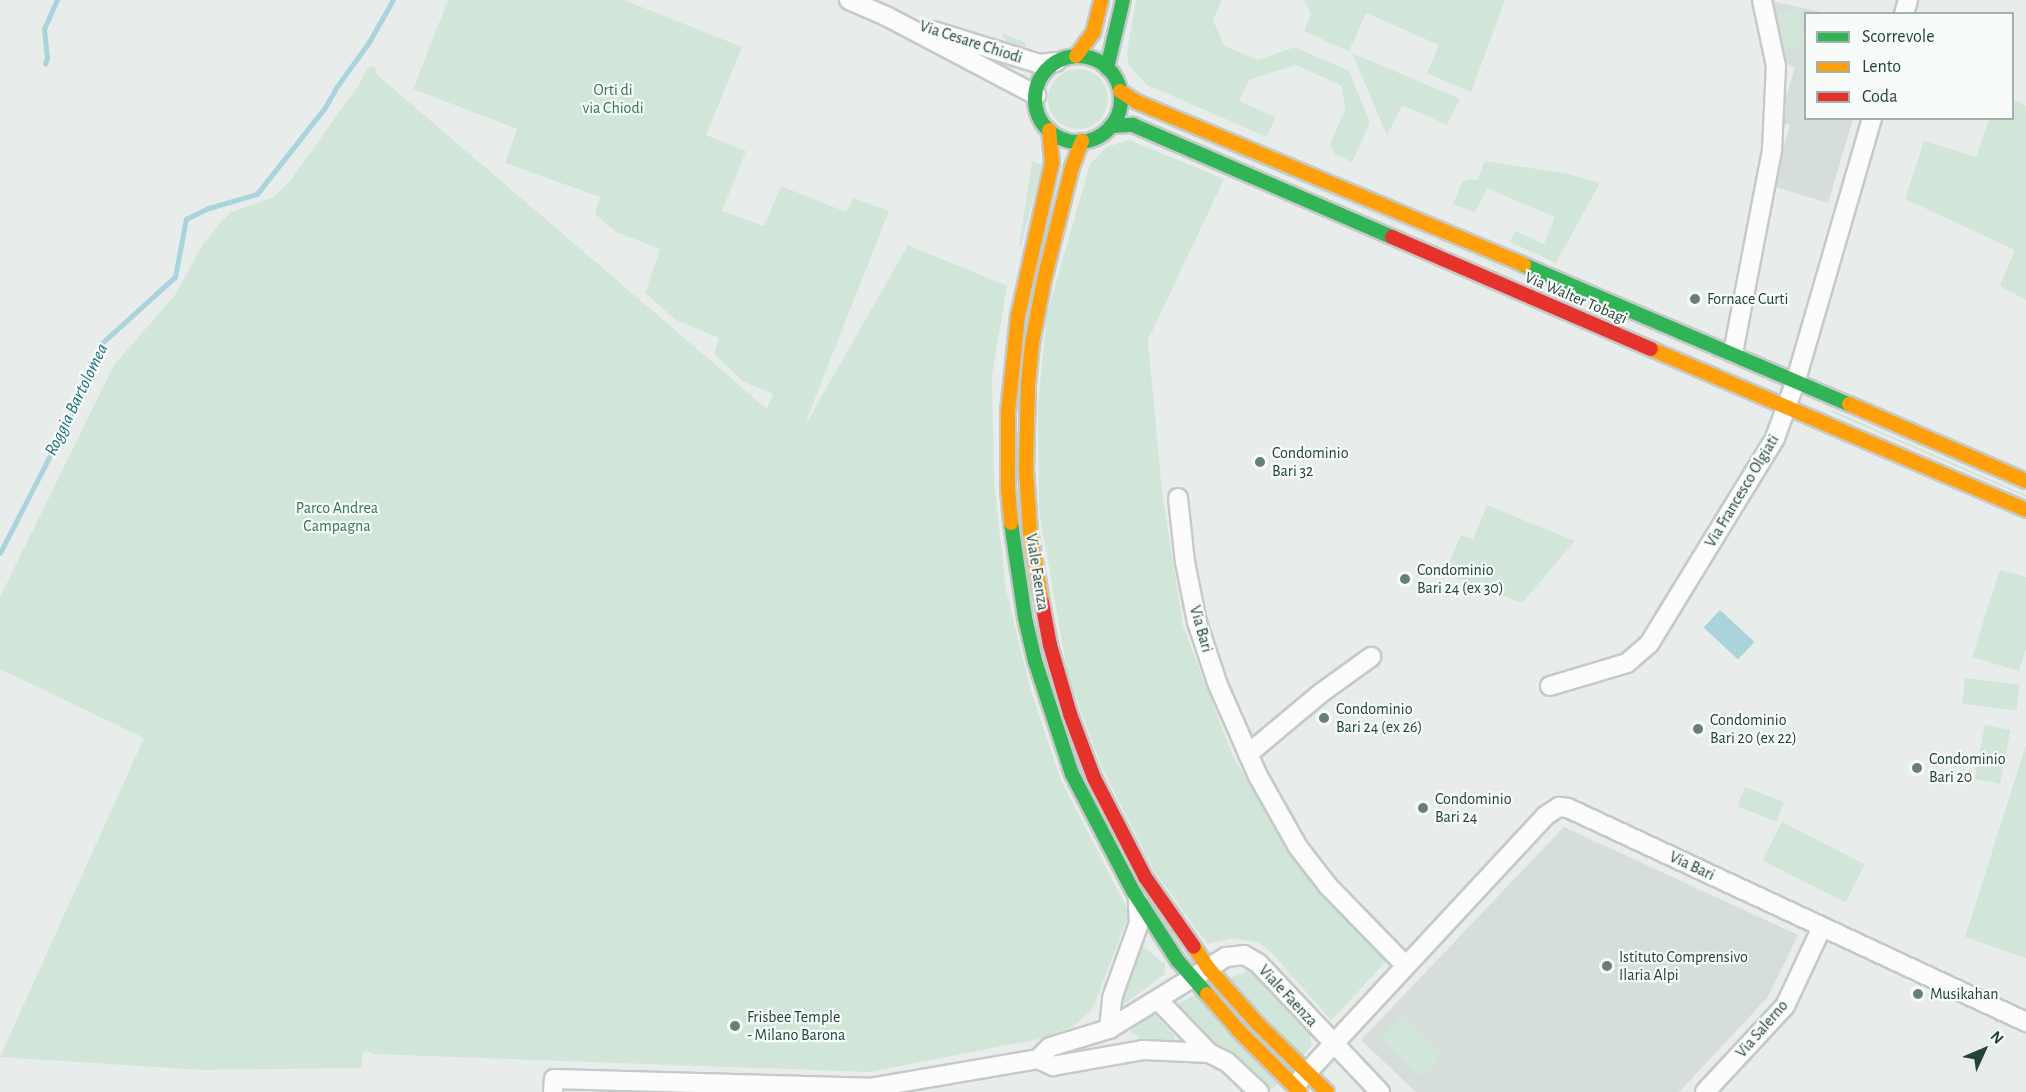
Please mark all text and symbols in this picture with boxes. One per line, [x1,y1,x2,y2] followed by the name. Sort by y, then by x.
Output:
[1804,12,2014,120] legend
[917,16,1025,68] street label: Via Cesare Chiodi
[1862,28,1935,46] text: Scorrevole
[1862,58,1901,76] text: Lento
[582,80,644,118] park label: Orti di via Chiodi
[1862,88,1897,106] text: Coda
[1522,268,1630,328] street label: Via Walter Tobagi
[1707,289,1788,309] place label: Fornace Curti
[1688,292,1702,306] marker: Fornace Curti
[41,340,113,460] water label: Roggia Bartolomea
[1701,431,1783,551] street label: Via Francesco Olgiati
[1272,443,1349,481] place label: Condominio Bari 32
[1253,455,1267,469] marker: Condominio Bari 32
[296,498,378,536] park label: Parco Andrea Campagna
[1021,532,1053,612] street label: Viale Faenza
[1417,560,1504,598] place label: Condominio Bari 24 (ex 30)
[1398,572,1412,586] marker: Condominio Bari 24 (ex 30)
[1185,603,1217,655] street label: Via Bari
[1336,699,1422,737] place label: Condominio Bari 24 (ex 26)
[1710,710,1797,748] place label: Condominio Bari 20 (ex 22)
[1317,711,1331,725] marker: Condominio Bari 24 (ex 26)
[1691,722,1705,736] marker: Condominio Bari 20 (ex 22)
[1929,749,2006,787] place label: Condominio Bari 20
[1910,761,1924,775] marker: Condominio Bari 20
[1435,789,1512,827] place label: Condominio Bari 24
[1416,801,1430,815] marker: Condominio Bari 24
[1666,847,1718,885] street label: Via Bari
[1619,947,1748,985] place label: Istituto Comprensivo Ilaria Alpi
[1600,959,1614,973] marker: Istituto Comprensivo Ilaria Alpi
[1254,961,1322,1031] street label: Viale Faenza
[1930,984,1998,1004] place label: Musikahan
[1911,987,1925,1001] marker: Musikahan
[1732,996,1792,1062] street label: Via Salerno
[747,1007,845,1045] place label: Frisbee Temple - Milano Barona
[728,1019,742,1033] marker: Frisbee Temple - Milano Barona
[1954,1020,2014,1080] north arrow
[1987,1028,2007,1047] text: N

